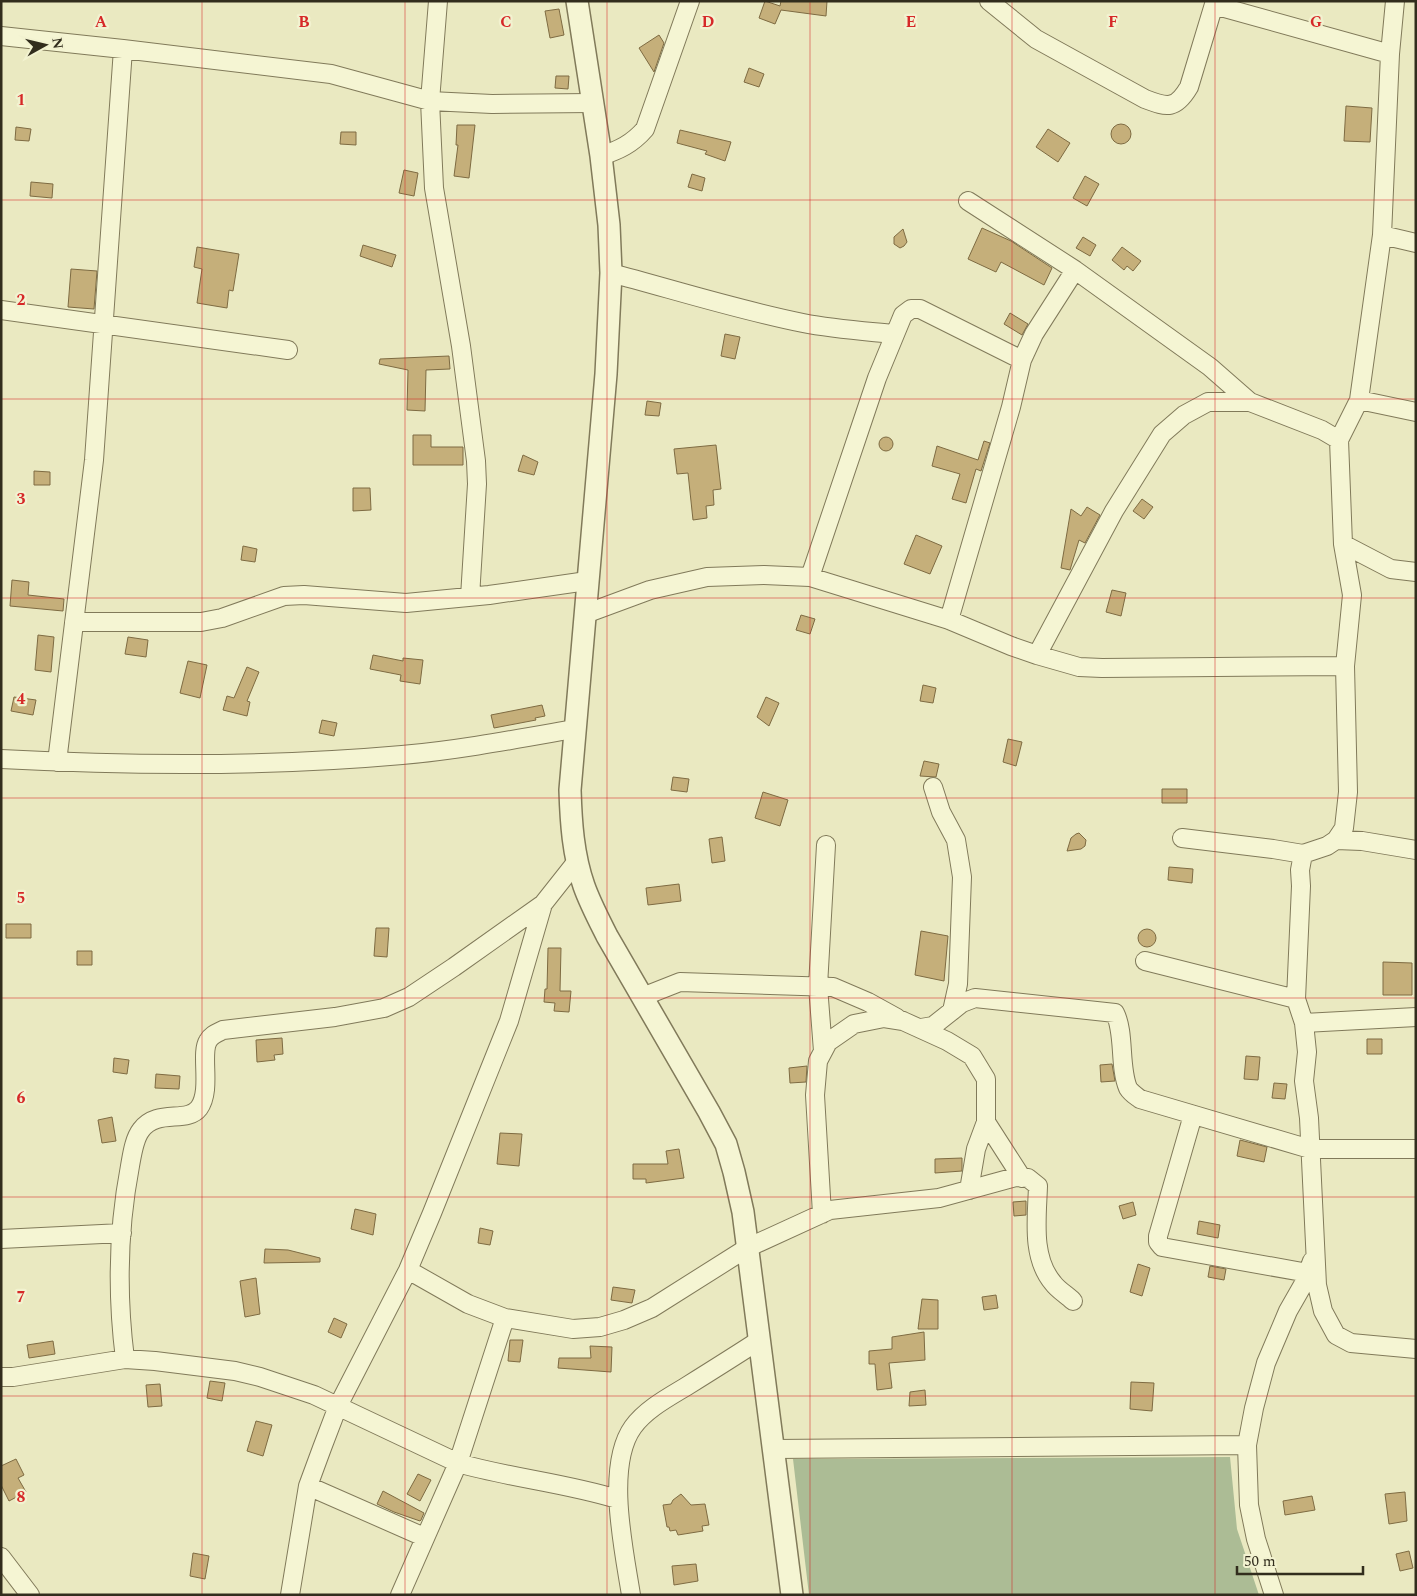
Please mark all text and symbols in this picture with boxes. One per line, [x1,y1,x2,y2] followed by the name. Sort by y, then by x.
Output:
[95,10,108,34] text: A
[298,10,310,34] text: B
[500,10,512,34] text: C
[702,10,715,34] text: D
[906,10,916,34] text: E
[1108,10,1118,34] text: F
[1310,10,1322,34] text: G
[20,20,70,70] north arrow
[46,36,69,50] text: N
[17,88,25,112] text: 1
[17,288,26,312] text: 2
[17,487,26,511] text: 3
[17,687,26,711] text: 4
[17,886,25,910] text: 5
[17,1086,26,1110] text: 6
[17,1285,26,1309] text: 7
[17,1485,26,1509] text: 8
[1237,1544,1363,1576] scale bar
[1244,1550,1276,1573] text: 50 m

